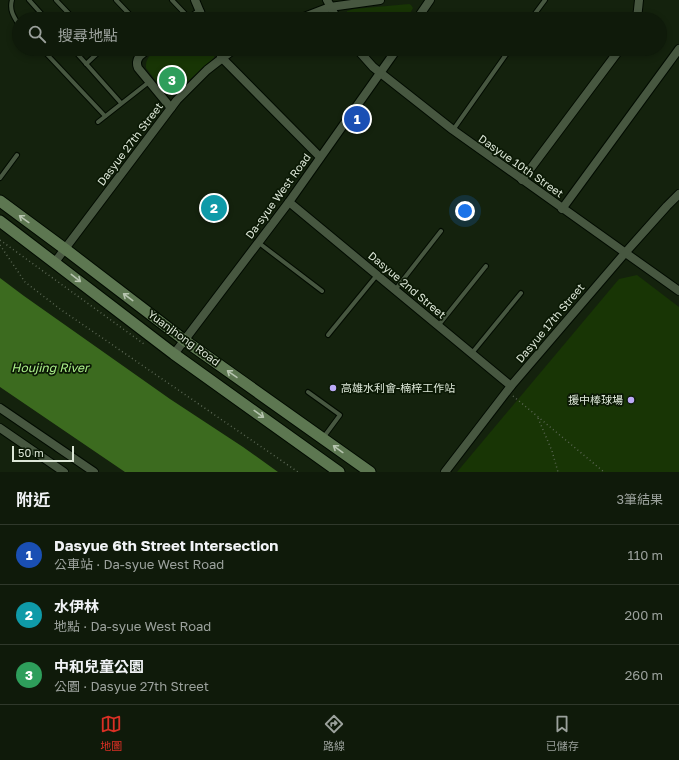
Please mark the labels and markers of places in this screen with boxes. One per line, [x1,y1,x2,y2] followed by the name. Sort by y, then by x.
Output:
[159,65,185,95] pin: 3
[344,104,370,134] pin: 1
[201,193,227,223] pin: 2
[341,381,455,394] place label: 高雄水利會-楠梓工作站
[328,383,338,393] marker: 高雄水利會-楠梓工作站
[568,393,623,406] place label: 援中棒球場
[626,395,636,405] marker: 援中棒球場

